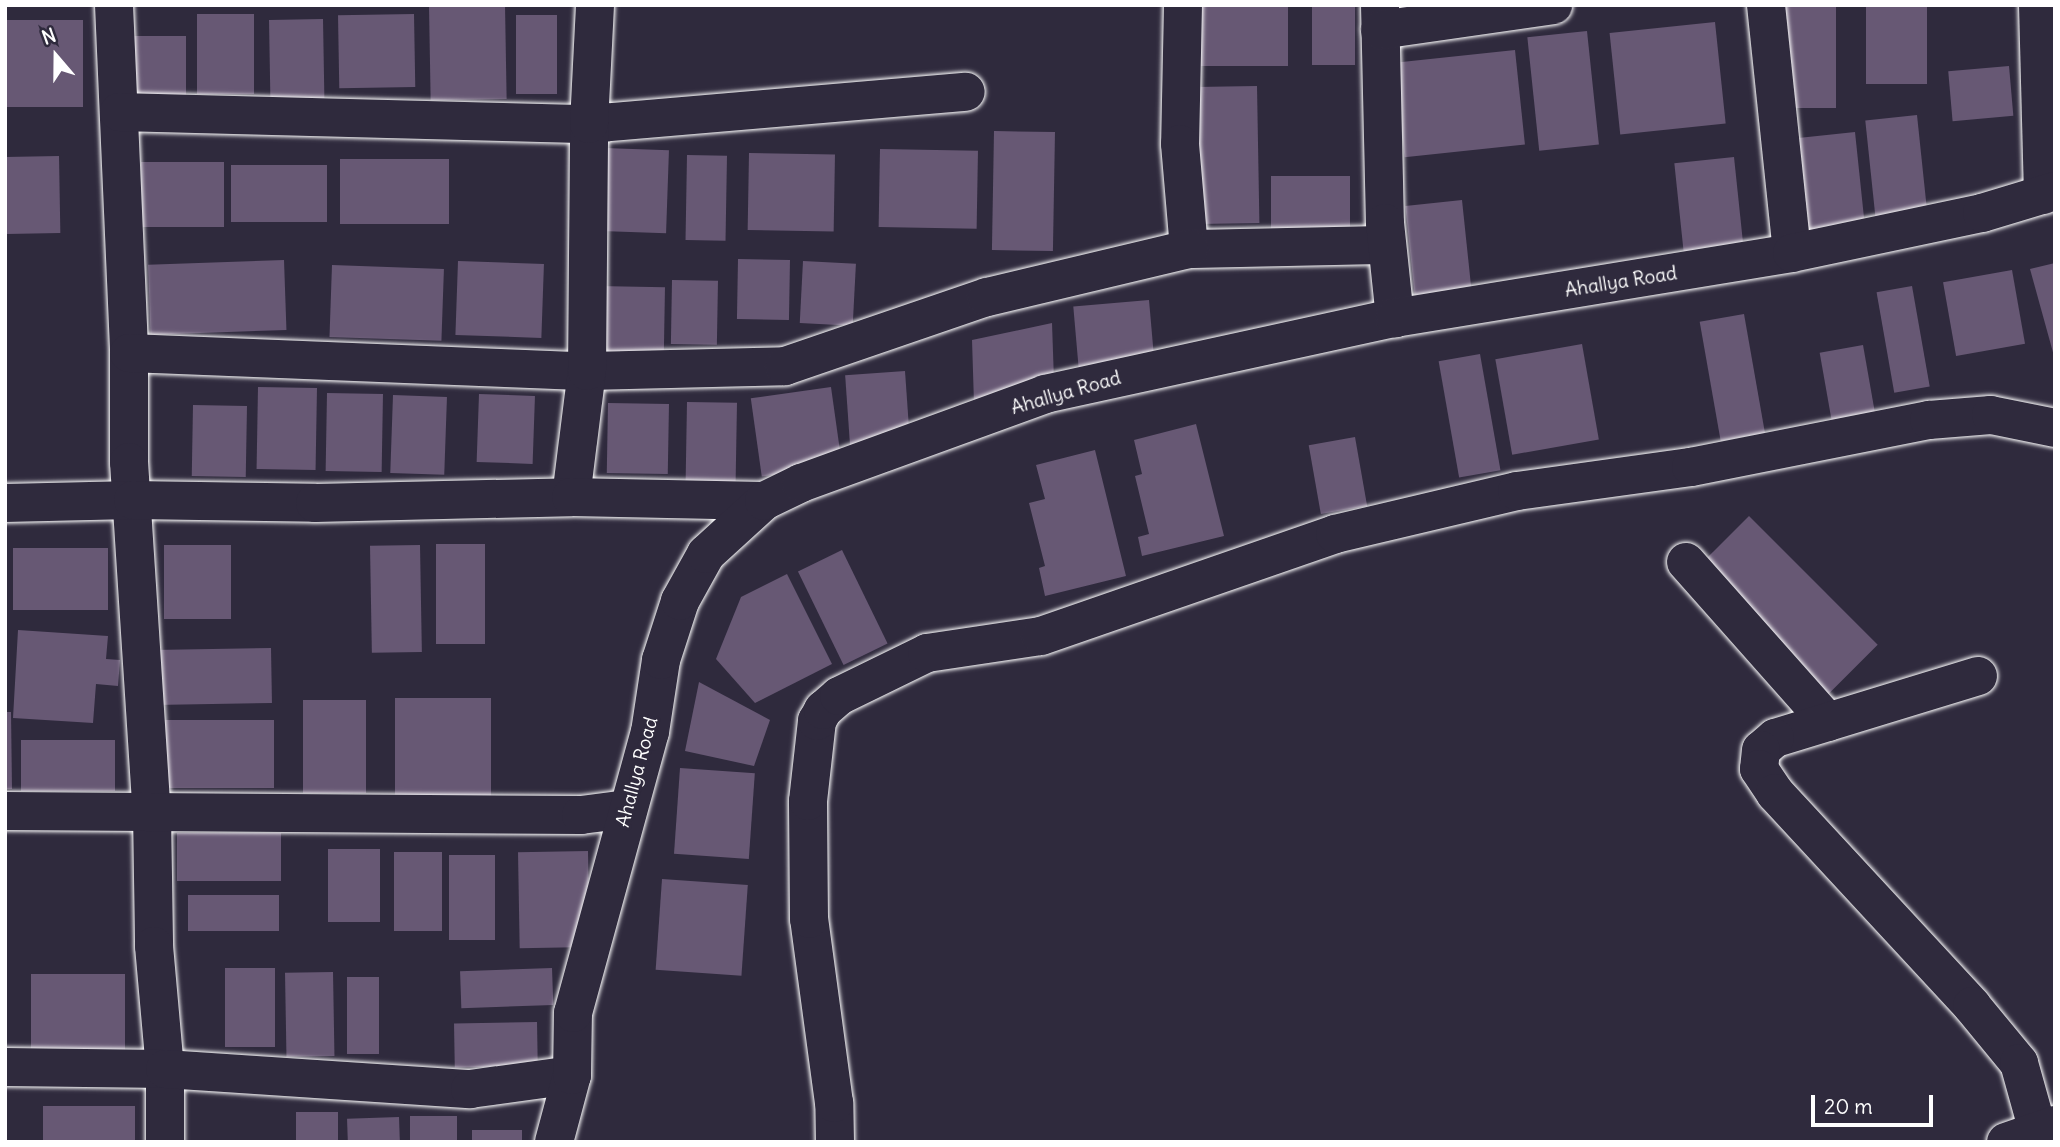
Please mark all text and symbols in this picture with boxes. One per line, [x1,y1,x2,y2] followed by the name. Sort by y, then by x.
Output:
[21,21,91,91] north arrow
[39,23,59,50] text: N
[1563,262,1679,302] street label: Ahallya Road
[1008,366,1124,420] street label: Ahallya Road
[611,714,663,830] street label: Ahallya Road
[1815,1080,1938,1124] scale bar
[1824,1093,1873,1120] text: 20 m

